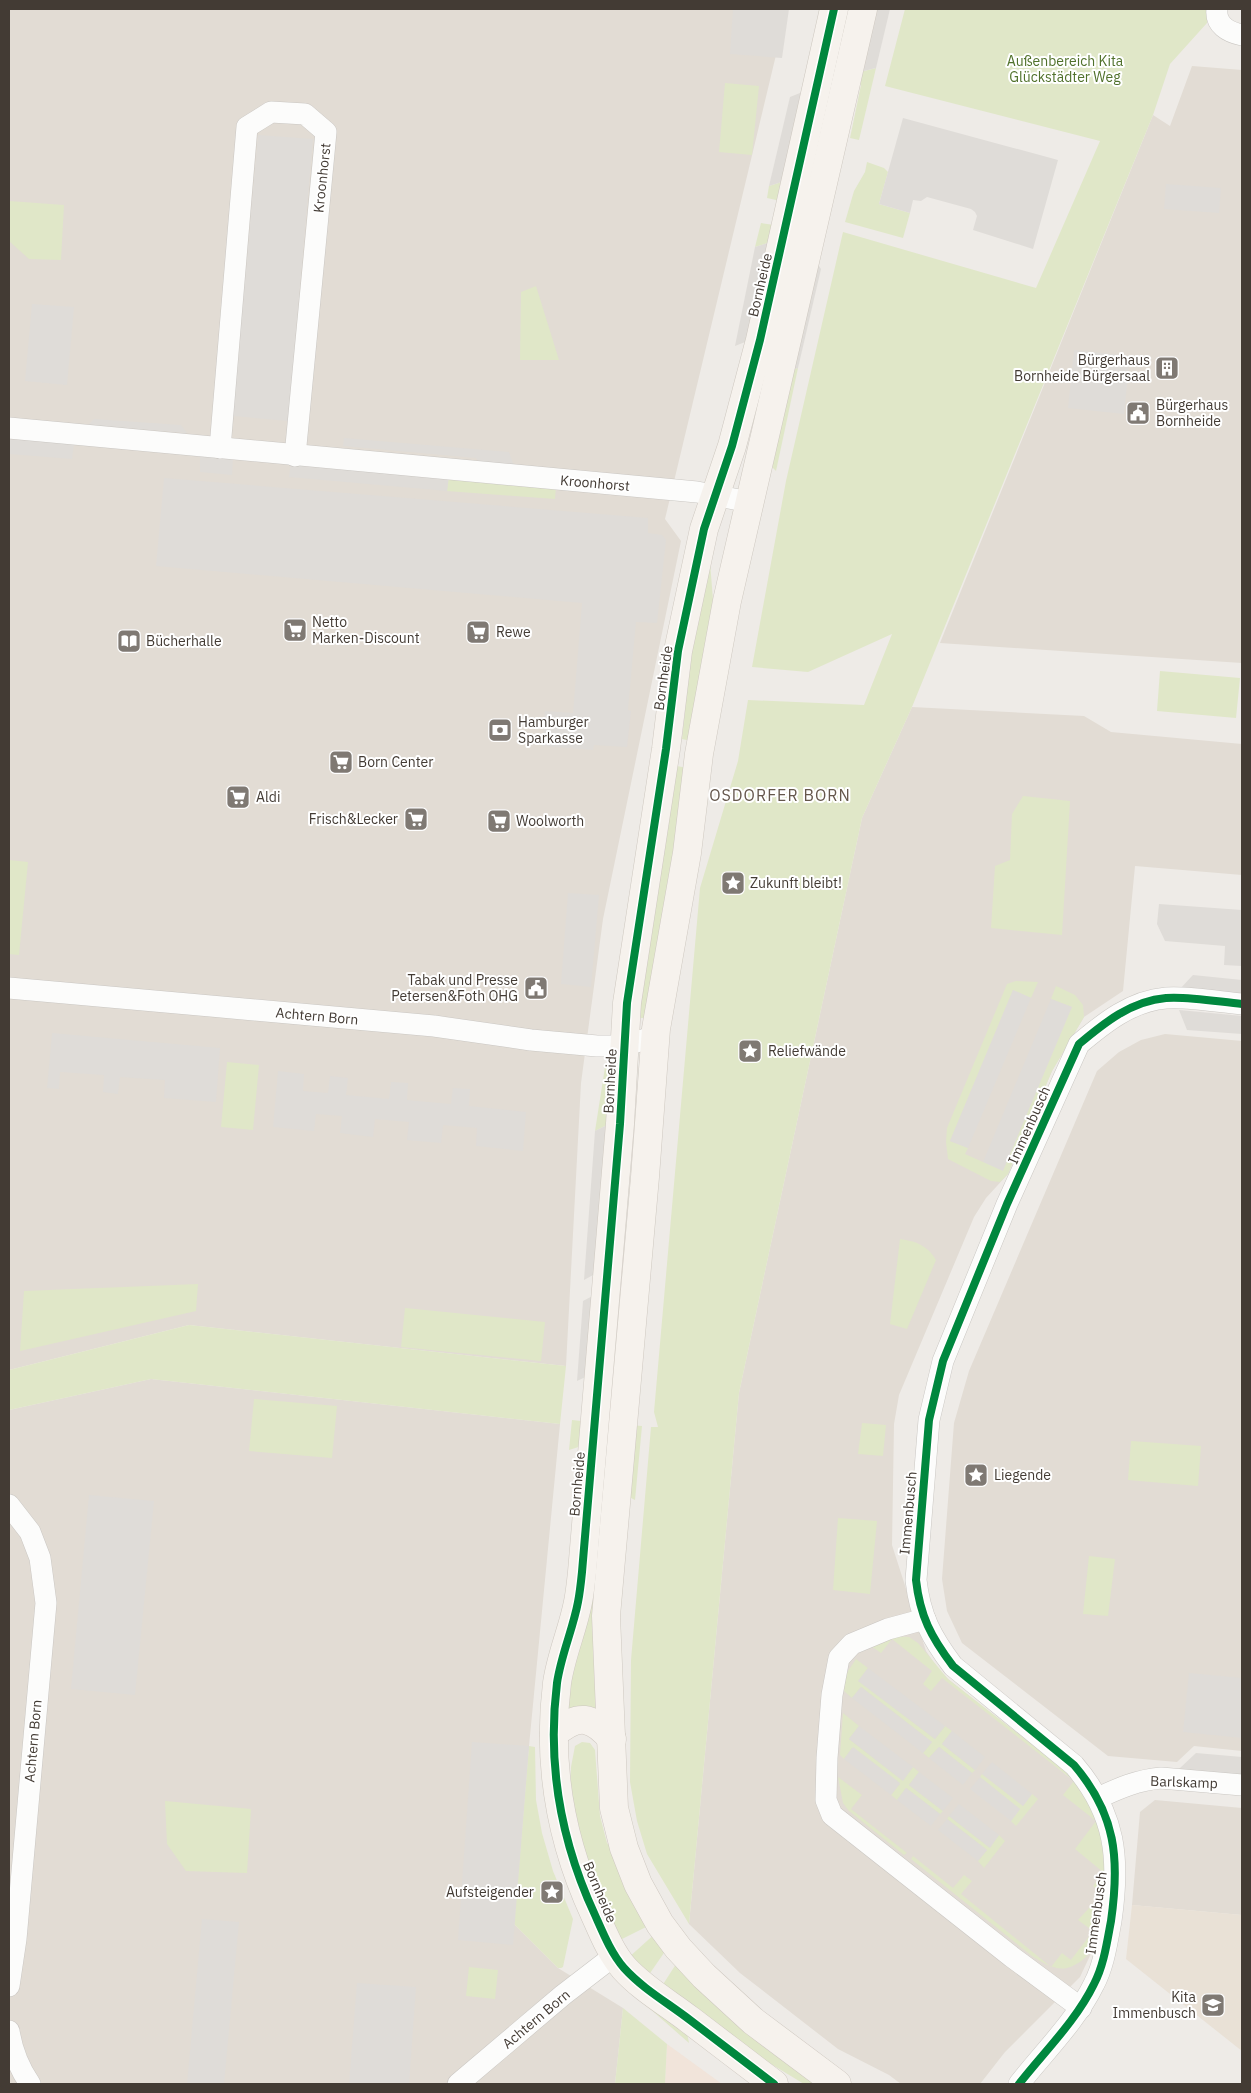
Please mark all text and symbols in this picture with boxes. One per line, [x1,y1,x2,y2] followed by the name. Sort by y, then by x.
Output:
[1007,52,1124,86] park label: Außenbereich Kita Glückstädter Weg
[309,142,335,214] street label: Kroonhorst
[744,251,776,319] street label: Bornheide
[1014,351,1150,385] place label: Bürgerhaus Bornheide Bürgersaal
[1154,355,1180,381] building icon: Bürgerhaus Bornheide Bürgersaal
[1156,396,1228,430] place label: Bürgerhaus Bornheide
[1125,400,1151,426] public building icon: Bürgerhaus Bornheide
[559,471,631,495] street label: Kroonhorst
[312,613,420,647] place label: Netto Marken-Discount
[282,617,308,643] supermarket icon: Netto Marken-Discount
[465,619,491,645] supermarket icon: Rewe
[496,623,531,641] place label: Rewe
[116,628,142,654] library icon: Bücherhalle
[146,632,222,650] place label: Bücherhalle
[650,644,676,711] street label: Bornheide
[518,713,589,747] place label: Hamburger Sparkasse
[487,717,513,743] bank icon: Hamburger Sparkasse
[328,749,354,775] supermarket icon: Born Center
[358,753,433,771] place label: Born Center
[225,784,251,810] supermarket icon: Aldi
[709,785,851,805] district label: OSDORFER BORN
[256,788,280,806] place label: Aldi
[403,806,429,832] supermarket icon: Frisch&Lecker
[486,808,512,834] supermarket icon: Woolworth
[309,810,398,828] place label: Frisch&Lecker
[516,812,584,830] place label: Woolworth
[720,870,746,896] place icon: Zukunft bleibt!
[750,874,842,892] place label: Zukunft bleibt!
[391,971,518,1005] place label: Tabak und Presse Petersen&Foth OHG
[523,975,549,1001] public building icon: Tabak und Presse Petersen&Foth OHG
[275,1003,359,1029] street label: Achtern Born
[737,1038,763,1064] place icon: Reliefwände
[768,1042,846,1060] place label: Reliefwände
[599,1048,621,1114] street label: Bornheide
[1004,1083,1054,1167] street label: Immenbusch
[565,1451,589,1517] street label: Bornheide
[963,1462,989,1488] place icon: Liegende
[994,1466,1051,1484] place label: Liegende
[895,1471,921,1555] street label: Immenbusch
[20,1699,46,1783] street label: Achtern Born
[1150,1772,1218,1792] street label: Barlskamp
[579,1859,621,1926] street label: Bornheide
[1081,1870,1111,1956] street label: Immenbusch
[539,1879,565,1905] place icon: Aufsteigender
[446,1883,534,1901] place label: Aufsteigender
[498,1985,574,2053] street label: Achtern Born
[1112,1988,1197,2022] place label: Kita Immenbusch
[1200,1992,1226,2018] school or university icon: Kita Immenbusch

